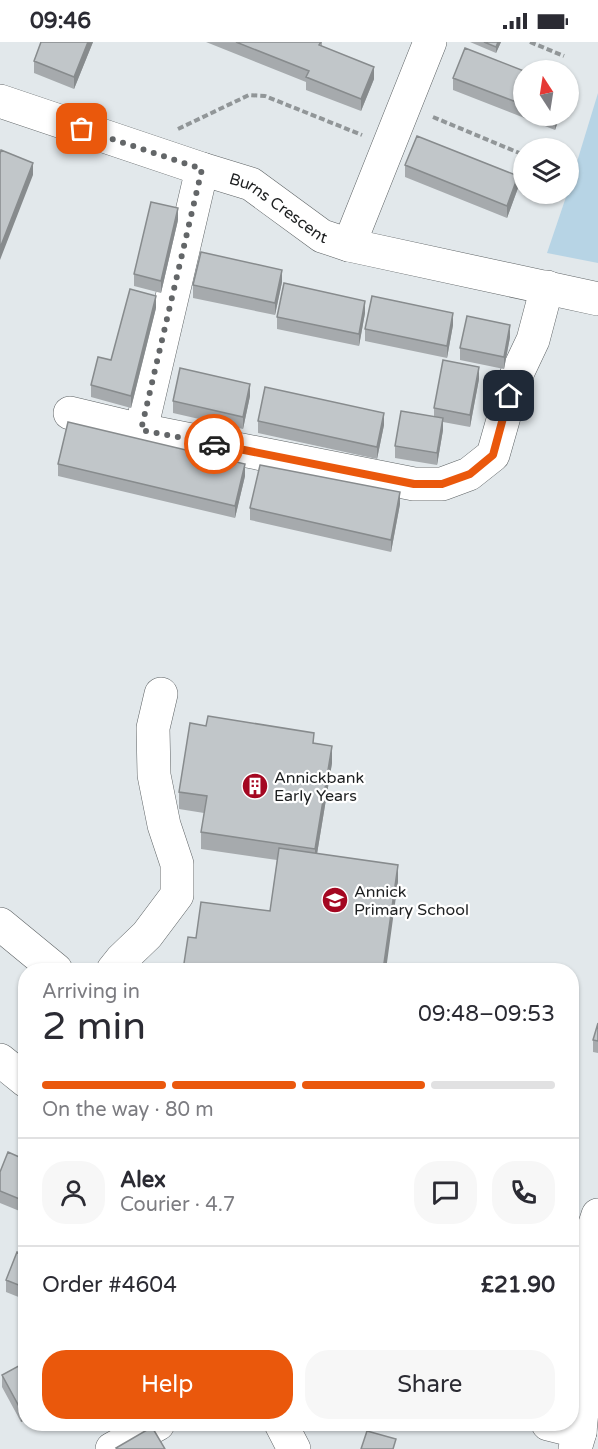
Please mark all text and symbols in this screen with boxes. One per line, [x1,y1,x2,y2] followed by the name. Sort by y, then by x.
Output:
[30,8,91,34] text: 09:46
[513,60,579,126] north arrow
[513,60,579,204] map controls
[56,103,107,154] pin
[65,112,98,145] icon: bag
[513,138,579,204] button: layers
[227,169,330,248] street label: Burns Crescent
[483,370,534,421] pin
[492,379,525,412] icon: home
[184,414,244,474] courier
[198,428,231,461] icon: car
[274,768,364,806] place label: Annickbank Early Years
[240,771,270,801] building icon: Annickbank Early Years
[354,882,469,920] place label: Annick Primary School
[320,885,350,915] school or university icon: Annick Primary School
[42,980,140,1004] text: Arriving in
[418,1001,555,1027] text: 09:48–09:53
[42,1003,146,1050] text: 2 min
[42,1098,214,1122] text: On the way · 80 m
[42,1161,105,1224] button: person
[414,1161,477,1224] button: chat
[492,1161,555,1224] button: phone
[120,1167,166,1193] text: Alex
[120,1193,235,1217] text: Courier · 4.7
[42,1272,177,1298] text: Order #4604
[481,1272,555,1298] text: £21.90
[42,1350,293,1419] button: Help
[305,1350,555,1419] button: Share

